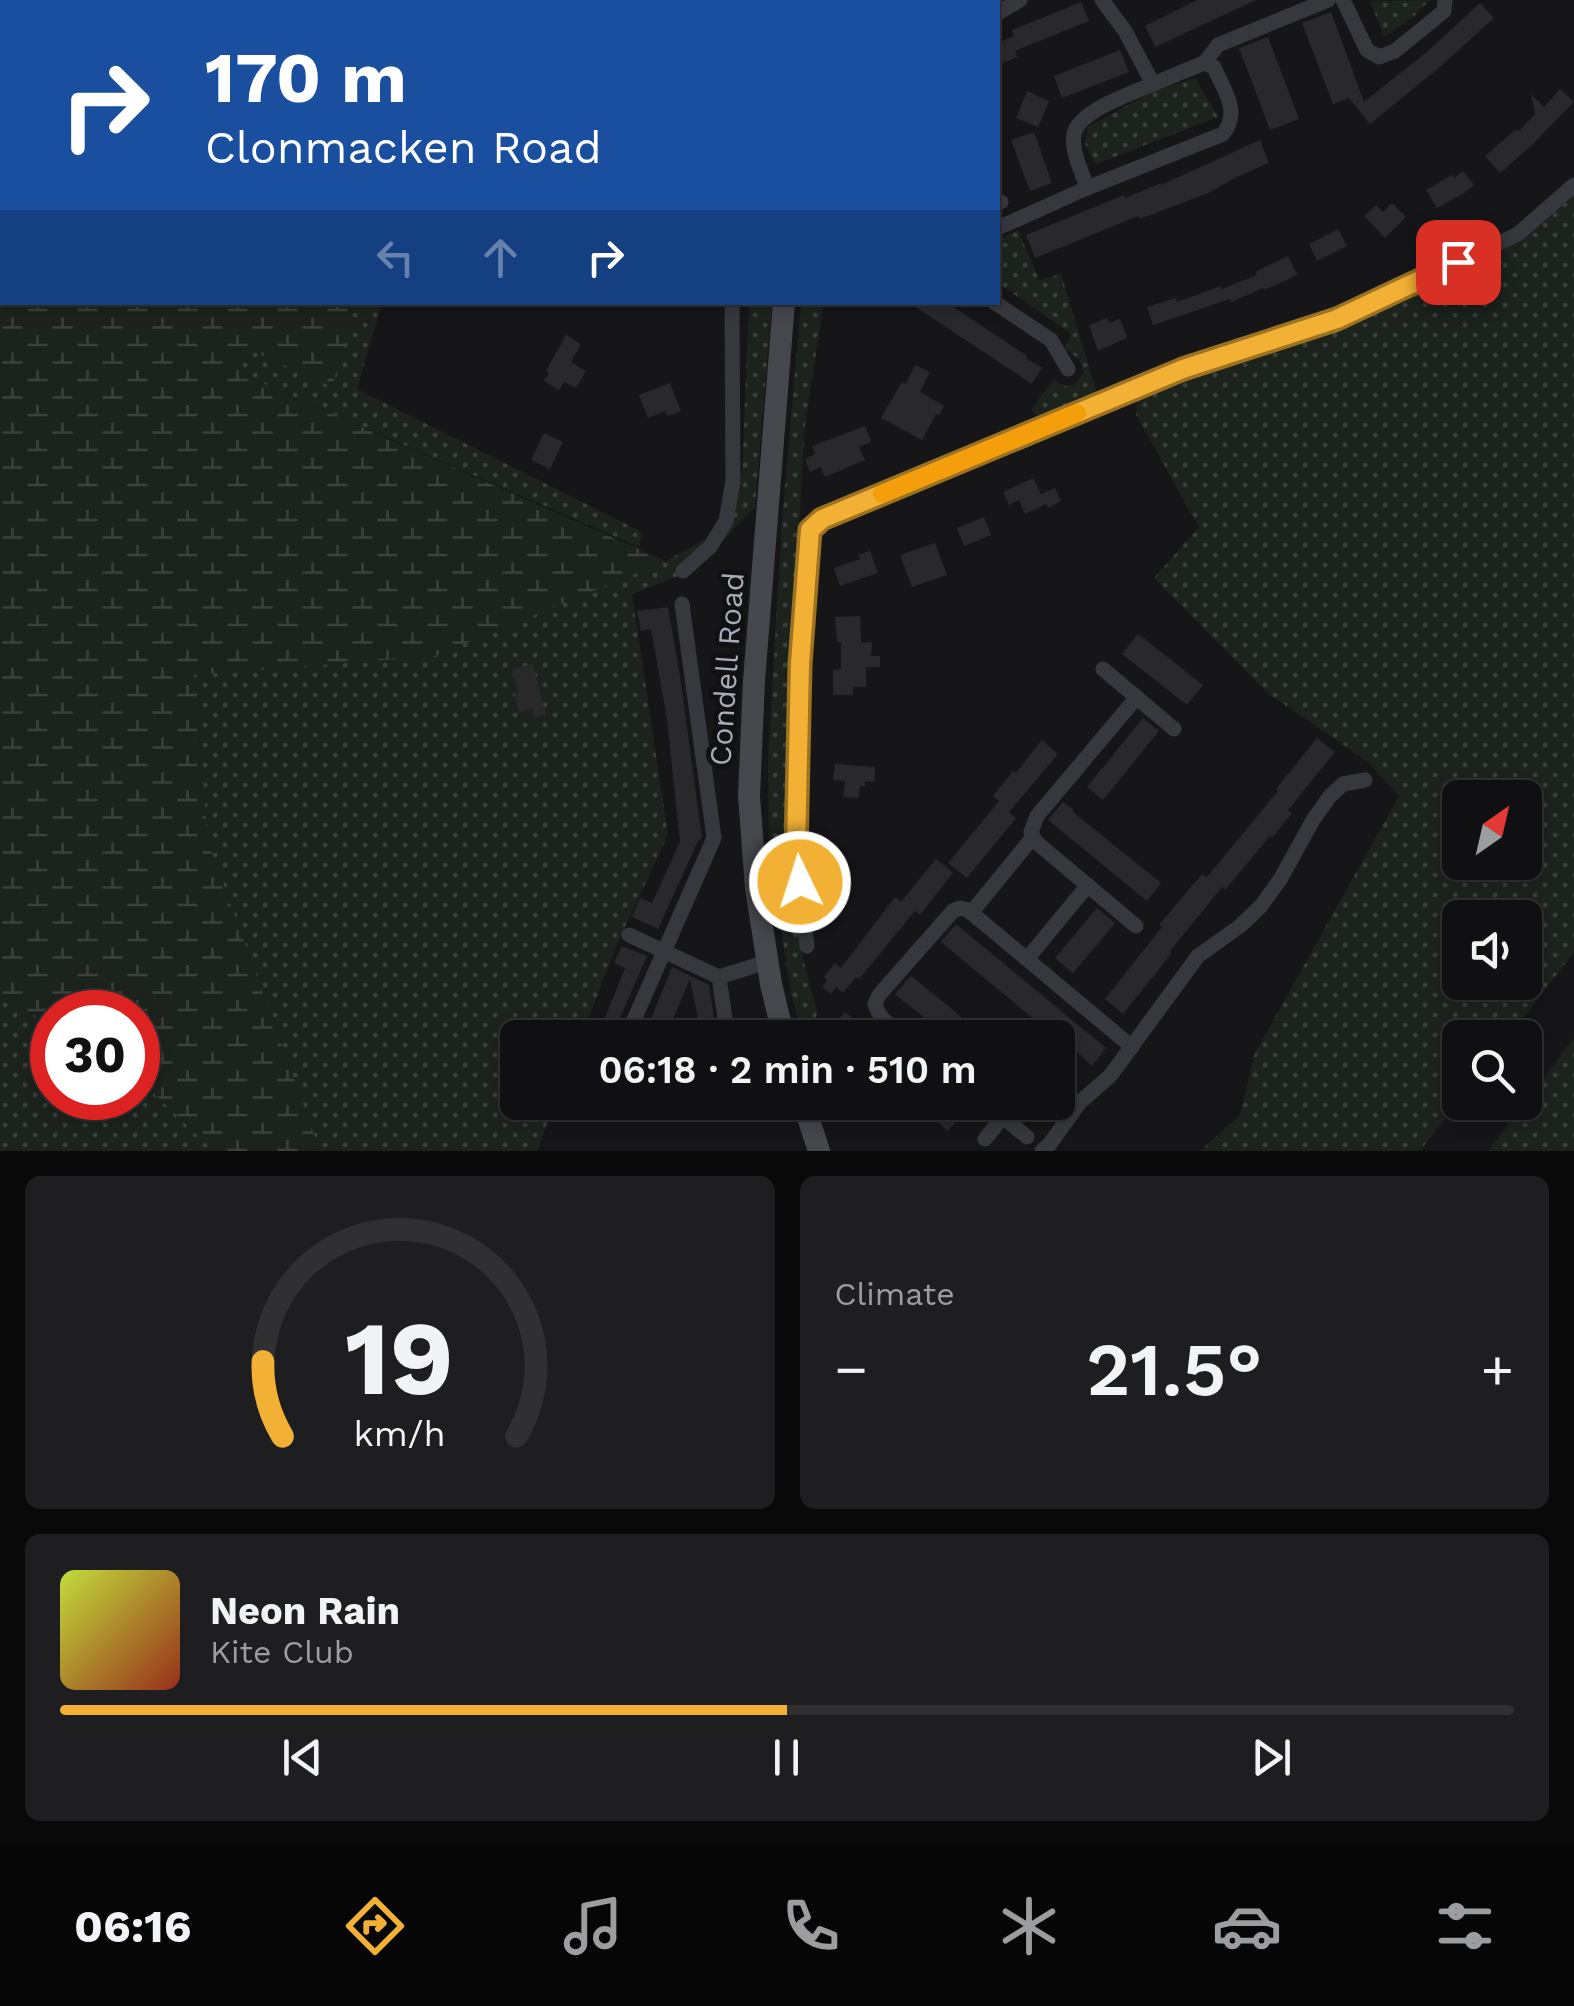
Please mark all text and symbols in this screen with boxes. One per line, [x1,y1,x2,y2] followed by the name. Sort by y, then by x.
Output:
[205,37,407,119] text: 170 m
[40,40,170,170] icon: right
[205,121,602,174] text: Clonmacken Road
[1416,220,1501,305] pin
[368,230,423,285] icon: left
[473,230,528,285] icon: ahead
[578,230,633,285] icon: right
[1431,235,1486,290] icon: arrive
[702,571,751,767] street label: Condell Road
[1442,780,1542,880] north arrow
[1442,780,1542,1120] map controls
[748,830,852,934] position arrow
[1442,900,1542,1000] button: sound
[30,990,160,1120] speed limit sign: 30
[1442,1020,1542,1120] button: search
[598,1048,977,1092] text: 06:18 · 2 min · 510 m
[835,1275,955,1313] text: Climate
[345,1297,454,1419] text: 19
[1086,1325,1262,1413] text: 21.5°
[835,1337,868,1401] text: −
[1481,1337,1514,1401] text: +
[354,1413,446,1455] text: km/h
[210,1589,400,1633] text: Neon Rain
[210,1633,354,1671] text: Kite Club
[275,1730,330,1785] icon: previous
[759,1730,814,1785] icon: pause
[1244,1730,1299,1785] icon: next
[340,1891,410,1961] icon: directions
[558,1891,628,1961] icon: music
[776,1891,846,1961] icon: phone
[994,1891,1064,1961] icon: climate
[1212,1891,1282,1961] icon: car
[1430,1891,1500,1961] icon: filters
[74,1900,191,1953] text: 06:16

